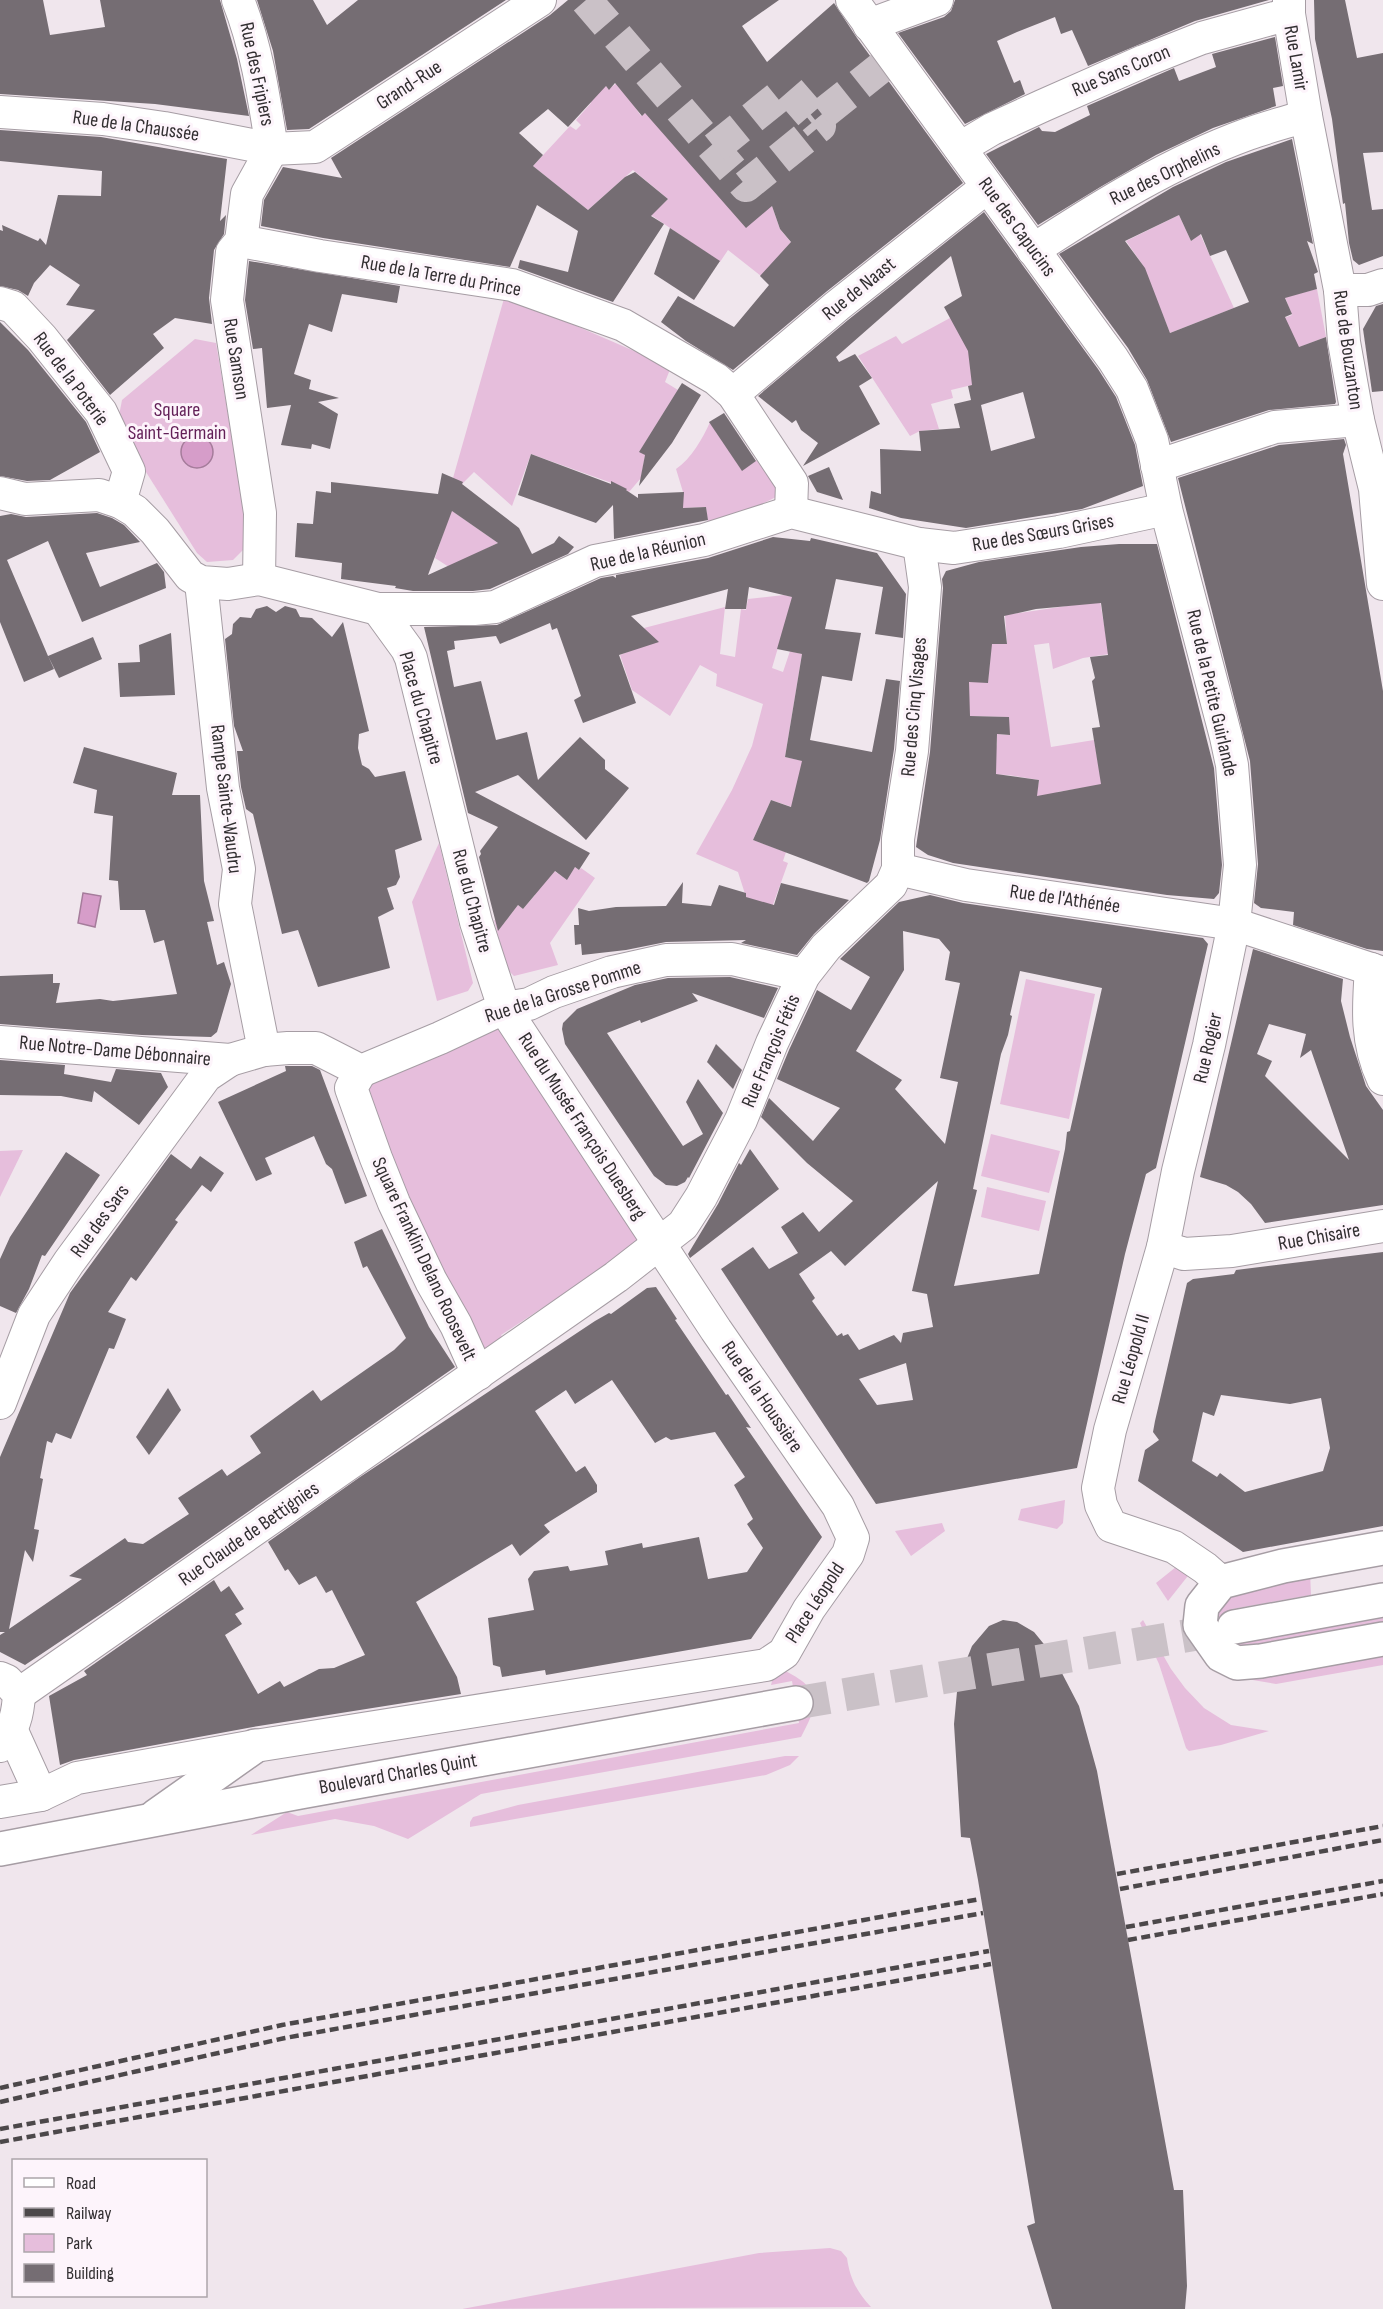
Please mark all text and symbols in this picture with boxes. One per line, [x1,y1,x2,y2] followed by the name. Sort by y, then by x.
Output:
[234,20,280,128] street label: Rue des Fripiers
[1278,23,1314,93] street label: Rue Lamir
[1068,40,1174,102] street label: Rue Sans Coron
[372,55,446,115] street label: Grand-Rue
[71,105,201,147] street label: Rue de la Chaussée
[1106,137,1224,211] street label: Rue des Orphelins
[973,173,1061,281] street label: Rue des Capucins
[359,250,523,302] street label: Rue de la Terre du Prince
[818,252,900,326] street label: Rue de Naast
[1328,289,1368,411] street label: Rue de Bouzanton
[218,317,254,401] street label: Rue Samson
[28,327,114,431] street label: Rue de la Poterie
[128,398,226,445] park label: Square Saint-Germain
[970,509,1116,557] street label: Rue des Sœurs Grises
[588,527,708,577] street label: Rue de la Réunion
[1181,607,1243,779] street label: Rue de la Petite Guirlande
[896,636,932,778] street label: Rue des Cinq Visages
[393,649,449,767] street label: Place du Chapitre
[205,723,247,875] street label: Rampe Sainte-Waudru
[447,847,497,955] street label: Rue du Chapitre
[1008,879,1122,919] street label: Rue de l'Athénée
[482,955,644,1029] street label: Rue de la Grosse Pomme
[736,991,806,1111] street label: Rue François Fétis
[1188,1010,1228,1086] street label: Rue Rogier
[513,1028,651,1224] street label: Rue du Musée François Duesberg
[18,1031,212,1071] street label: Rue Notre-Dame Débonnaire
[366,1154,482,1364] street label: Square Franklin Delano Roosevelt
[65,1180,135,1262] street label: Rue des Sars
[1276,1218,1362,1256] street label: Rue Chisaire
[1107,1311,1155,1407] street label: Rue Léopold II
[716,1337,808,1457] street label: Rue de la Houssière
[174,1477,324,1591] street label: Rue Claude de Bettignies
[780,1558,850,1648] street label: Place Léopold
[317,1748,479,1800] street label: Boulevard Charles Quint
[12,2159,207,2297] legend
[66,2173,96,2194] text: Road
[66,2203,111,2224] text: Railway
[66,2233,92,2254] text: Park
[66,2263,114,2284] text: Building

